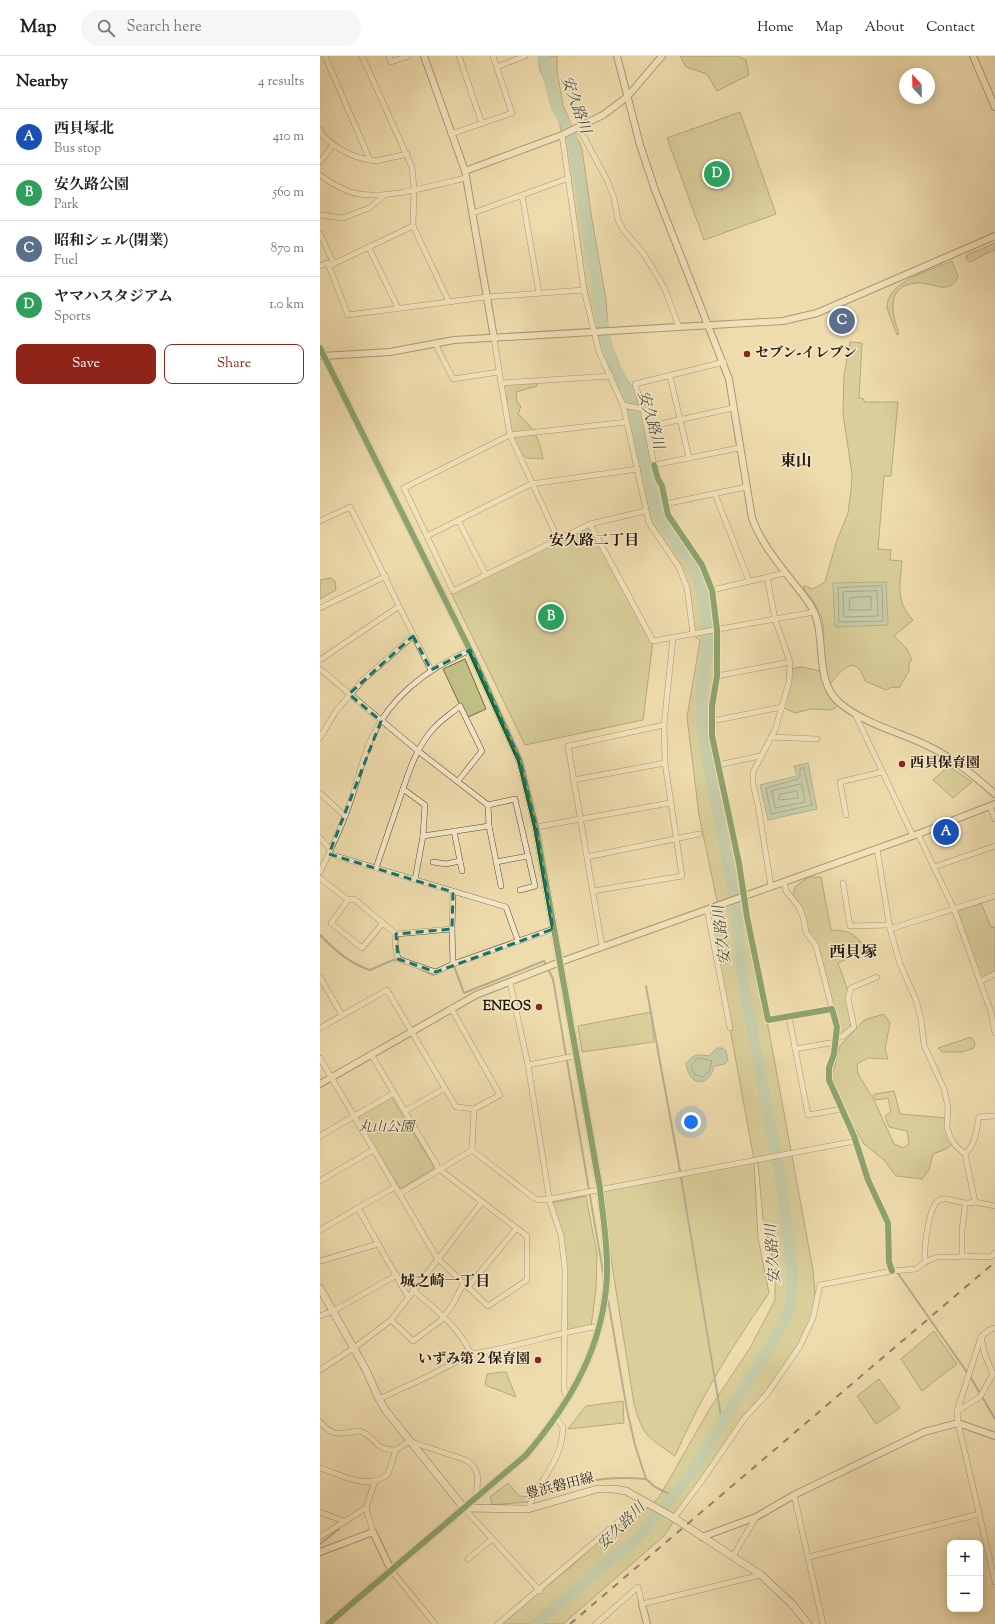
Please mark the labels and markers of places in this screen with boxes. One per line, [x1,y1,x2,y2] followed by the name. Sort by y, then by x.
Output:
[704,159,730,189] pin: D
[829,306,855,336] pin: C
[755,344,857,364] place label: セブン-イレブン
[742,349,752,359] marker: セブン-イレブン
[538,602,564,632] pin: B
[910,754,980,774] place label: 西貝保育園
[897,759,907,769] marker: 西貝保育園
[933,817,959,847] pin: A
[483,997,531,1017] place label: ENEOS
[534,1002,544,1012] marker: ENEOS
[418,1350,530,1370] place label: いずみ第２保育園
[533,1355,543,1365] marker: いずみ第２保育園

